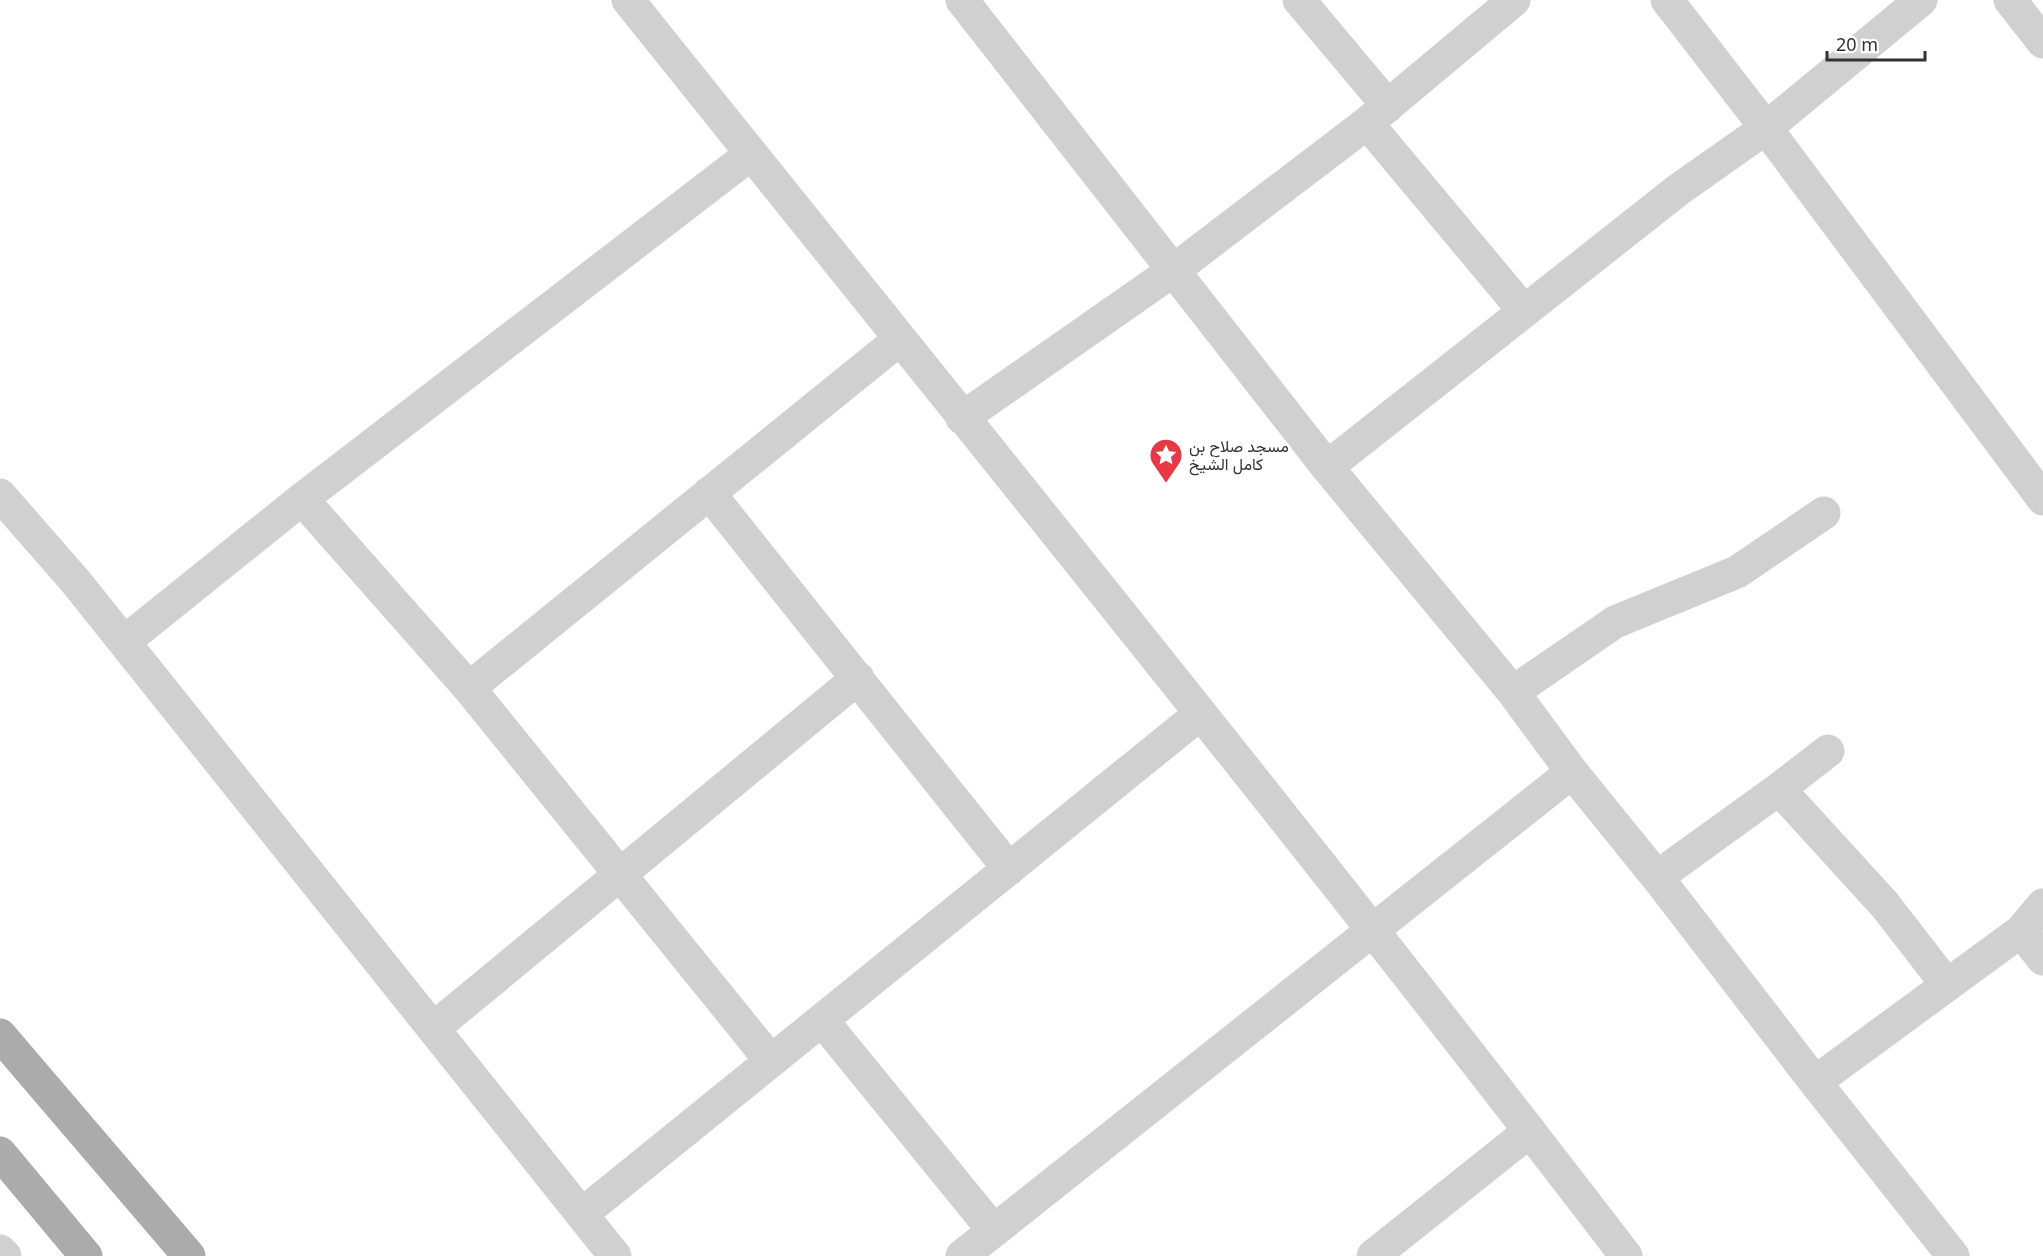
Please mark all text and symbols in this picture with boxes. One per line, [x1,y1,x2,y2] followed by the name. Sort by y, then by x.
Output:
[1827,24,1924,62] scale bar
[1836,32,1878,56] text: 20 m
[1189,435,1289,476] place label: مسجد صلاح بن كامل الشيخ
[1148,437,1184,484] place icon: مسجد صلاح بن كامل الشيخ

